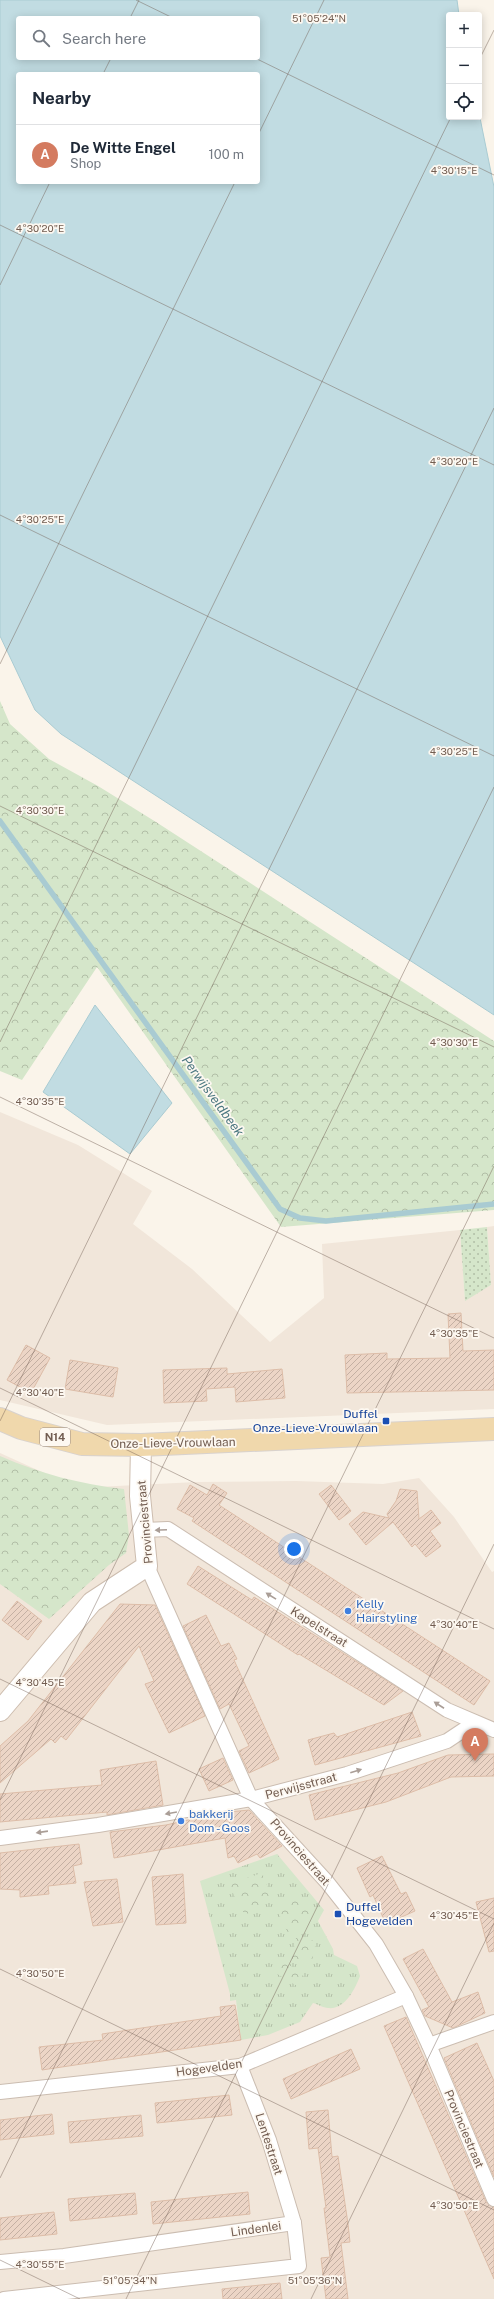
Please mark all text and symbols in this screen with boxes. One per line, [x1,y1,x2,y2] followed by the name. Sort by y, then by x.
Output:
[292,12,346,24] text: 51°05'24"N
[446,12,482,120] map controls
[446,12,482,48] button: +
[16,16,260,60] search box
[30,27,52,49] icon: search
[62,30,146,47] text: Search here
[446,48,482,84] button: −
[446,84,482,120] button: locate
[32,88,91,108] text: Nearby
[70,139,176,156] text: De Witte Engel
[40,147,50,162] text: A
[208,147,244,162] text: 100 m
[70,156,101,171] text: Shop
[431,164,477,176] text: 4°30'15"E
[16,222,64,234] text: 4°30'20"E
[430,455,478,467] text: 4°30'20"E
[16,513,64,525] text: 4°30'25"E
[430,745,478,757] text: 4°30'25"E
[16,804,64,816] text: 4°30'30"E
[430,1036,478,1048] text: 4°30'30"E
[179,1053,247,1139] water label: Perwijsveldbeek
[16,1095,64,1107] text: 4°30'35"E
[430,1327,478,1339] text: 4°30'35"E
[16,1386,64,1398] text: 4°30'40"E
[253,1407,378,1435] place label: Duffel Onze-Lieve-Vrouwlaan
[381,1416,391,1426] marker: Duffel Onze-Lieve-Vrouwlaan
[40,1428,70,1446] road number: N14
[110,1435,236,1451] street label: Onze-Lieve-Vrouwlaan
[134,1479,156,1564] street label: Provinciestraat
[155,1526,167,1533] one-way arrow
[284,1539,304,1559] your location
[265,1593,277,1600] one-way arrow
[356,1597,418,1625] place label: Kelly Hairstyling
[288,1604,350,1650] street label: Kapelstraat
[343,1606,353,1616] marker: Kelly Hairstyling
[430,1618,478,1630] text: 4°30'40"E
[16,1676,64,1688] text: 4°30'45"E
[434,1701,445,1708] one-way arrow
[462,1728,488,1761] pin: A
[350,1768,362,1774] one-way arrow
[264,1770,339,1802] street label: Perwijsstraat
[189,1807,250,1835] place label: bakkerij Dom - Goos
[165,1810,177,1816] one-way arrow
[176,1816,186,1826] marker: bakkerij Dom - Goos
[267,1816,333,1888] street label: Provinciestraat
[36,1829,48,1835] one-way arrow
[346,1900,413,1928] place label: Duffel Hogevelden
[333,1909,343,1919] marker: Duffel Hogevelden
[430,1909,478,1921] text: 4°30'45"E
[16,1967,64,1979] text: 4°30'50"E
[175,2056,243,2080] street label: Hogevelden
[441,2088,487,2171] street label: Provinciestraat
[252,2111,286,2177] street label: Lentestraat
[430,2199,478,2211] text: 4°30'50"E
[230,2219,282,2239] street label: Lindenlei
[15,2258,65,2270] text: 4°30'55"E
[103,2274,157,2286] text: 51°05'34"N
[288,2274,342,2286] text: 51°05'36"N

